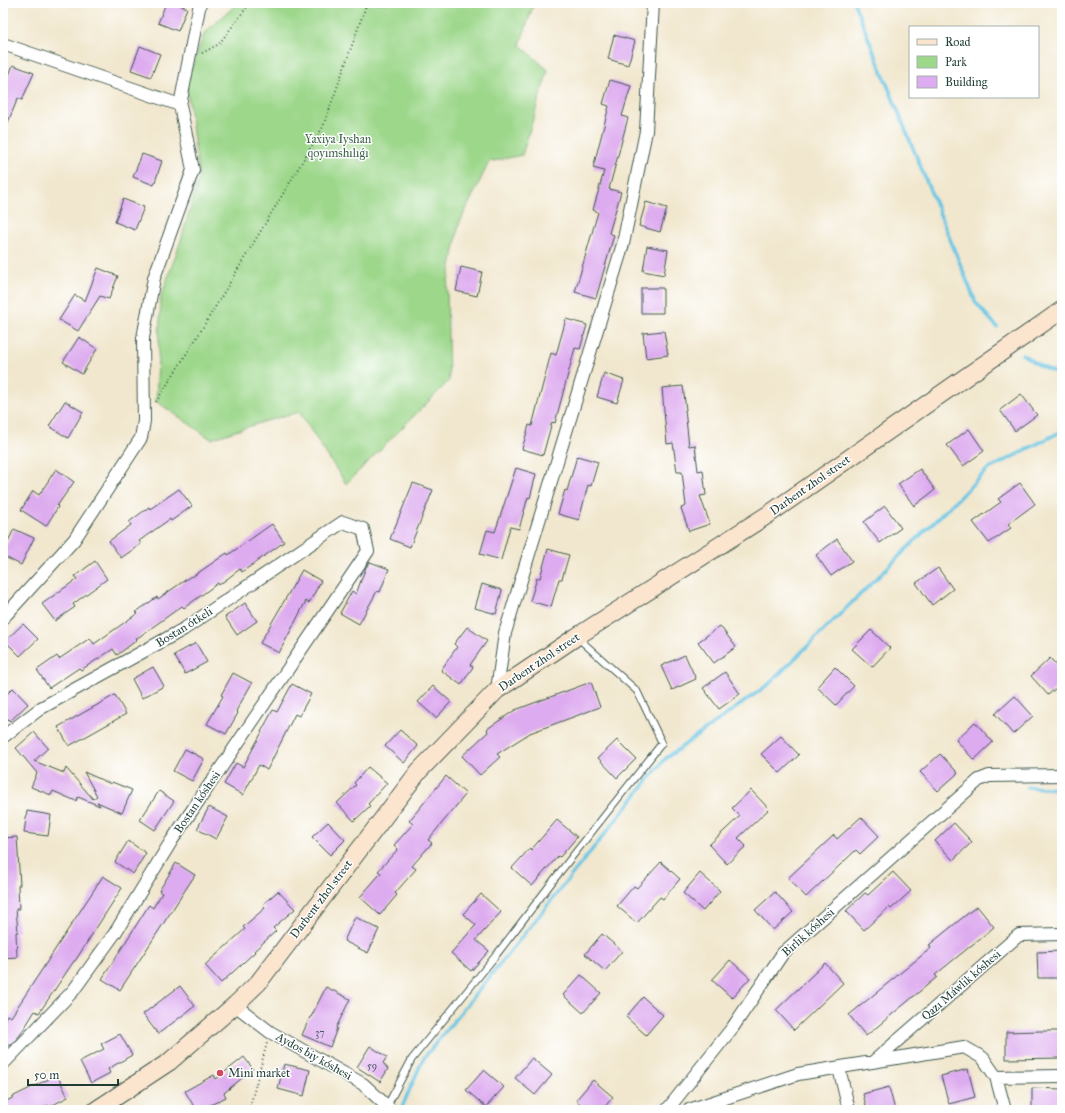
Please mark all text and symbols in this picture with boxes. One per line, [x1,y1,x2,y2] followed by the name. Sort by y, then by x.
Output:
[909,26,1039,98] legend
[945,35,971,49] text: Road
[945,55,967,69] text: Park
[945,75,988,90] text: Building
[305,132,372,161] park label: Yaxiya Iyshan qoyımshılıǵı
[767,452,853,518] street label: Darbent zhol street
[153,604,216,650] street label: Bostan ótkeli
[496,629,583,694] street label: Darbent zhol street
[171,768,223,836] street label: Bostan kóshesi
[287,856,355,941] street label: Darbent zhol street
[779,904,838,959] street label: Birlik kóshesi
[919,946,1004,1023] street label: Qazı Máwlik kóshesi
[315,1027,325,1039] house number: 37
[273,1029,355,1083] street label: Aydos biy kóshesi
[367,1060,377,1072] house number: 59
[28,1061,118,1087] scale bar
[228,1066,291,1080] place label: Mini market
[34,1068,59,1082] text: 50 m
[215,1068,225,1078] marker: Mini market

